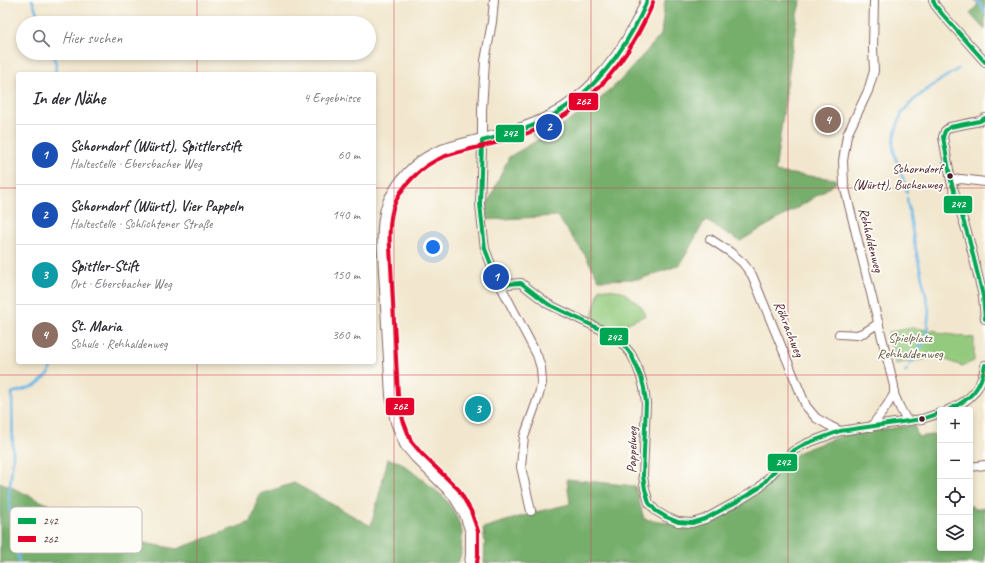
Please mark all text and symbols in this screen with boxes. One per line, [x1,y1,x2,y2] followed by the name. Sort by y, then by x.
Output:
[16,16,376,60] search box
[30,27,52,49] icon: search
[62,29,122,48] text: Hier suchen
[32,88,105,109] text: In der Nähe
[304,90,360,106] text: 4 Ergebnisse
[568,92,599,111] line badge: 262
[575,94,592,108] text: 262
[815,105,841,135] pin: 4
[536,112,562,142] pin: 2
[495,124,525,143] line badge: 242
[503,126,518,140] text: 242
[70,137,241,156] text: Schorndorf (Württ), Spittlerstift
[42,147,48,163] text: 1
[338,147,360,163] text: 60 m
[70,156,202,172] text: Haltestelle · Ebersbacher Weg
[853,161,945,193] place label: Schorndorf (Württ), Buchenweg
[945,171,955,181] marker: Schorndorf (Württ), Buchenweg
[943,195,973,214] line badge: 242
[70,197,243,216] text: Schorndorf (Württ), Vier Pappeln
[951,197,966,211] text: 242
[855,206,887,275] street label: Rehhaldenweg
[42,207,48,223] text: 2
[332,207,360,223] text: 140 m
[70,216,213,232] text: Haltestelle · Schlichtener Straße
[423,237,443,257] your location
[70,257,138,276] text: Spittler-Stift
[483,262,509,292] pin: 1
[42,267,48,283] text: 3
[332,267,360,283] text: 150 m
[70,276,172,292] text: Ort · Ebersbacher Weg
[770,299,808,360] street label: Röhrachweg
[70,317,122,336] text: St. Maria
[42,327,48,343] text: 4
[332,327,360,343] text: 360 m
[599,327,629,346] line badge: 242
[877,329,944,362] park label: Spielplatz Rehhaldenweg
[607,330,622,344] text: 242
[70,336,168,352] text: Schule · Rehhaldenweg
[465,394,491,424] pin: 3
[385,397,415,416] line badge: 262
[392,399,409,413] text: 262
[937,407,973,551] map controls
[937,407,973,443] button: +
[917,414,927,424] unlabelled marker
[623,426,641,473] street label: Pappelweg
[937,443,973,479] button: −
[767,453,798,472] line badge: 242
[776,455,791,469] text: 242
[937,479,973,515] button: locate
[10,507,142,553] legend
[43,514,59,528] text: 242
[937,515,973,551] button: layers
[43,532,59,546] text: 262

